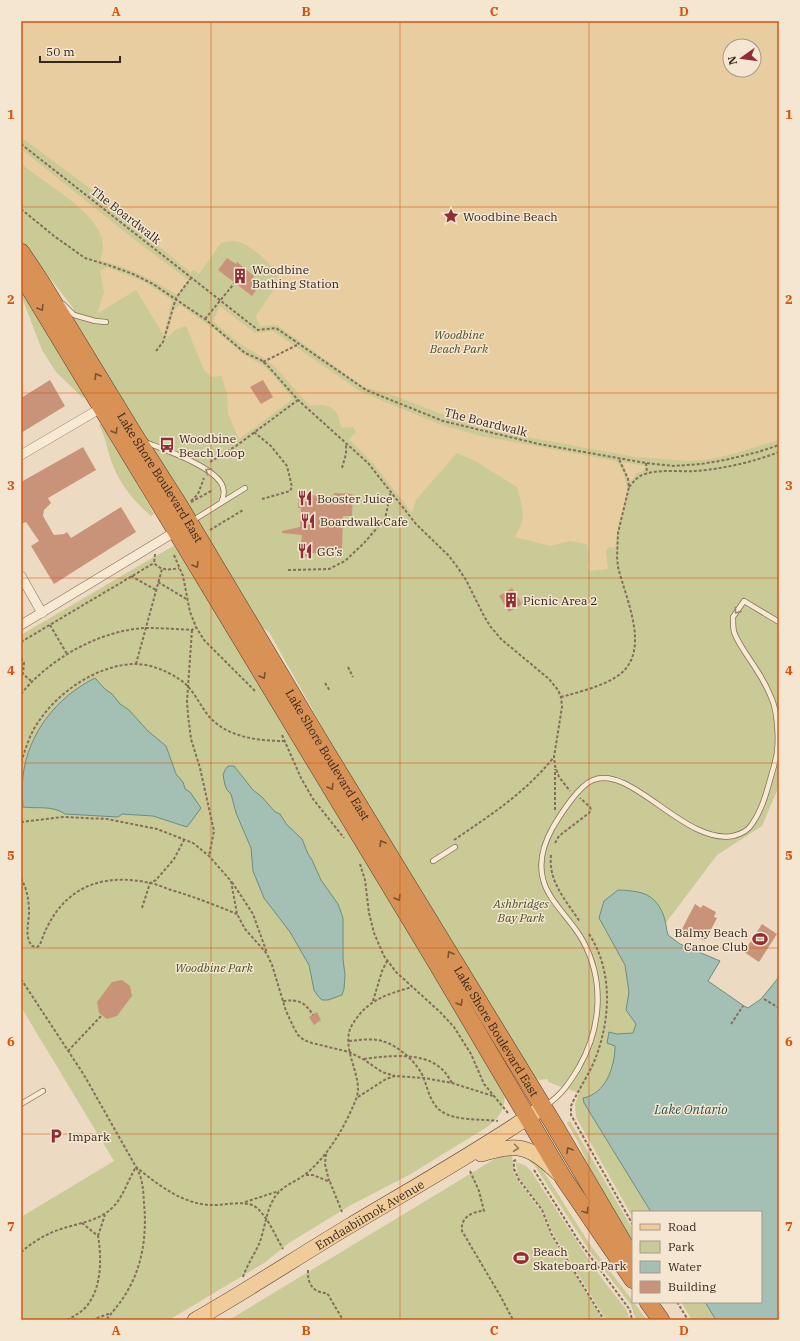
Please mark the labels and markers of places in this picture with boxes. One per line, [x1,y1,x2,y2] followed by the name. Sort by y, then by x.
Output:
[442,207,460,225] place icon: Woodbine Beach
[463,209,558,224] place label: Woodbine Beach
[252,262,339,291] place label: Woodbine Bathing Station
[231,267,249,285] building icon: Woodbine Bathing Station
[179,431,245,460] place label: Woodbine Beach Loop
[158,436,176,454] bus stop icon: Woodbine Beach Loop
[296,489,314,507] restaurant icon: Booster Juice
[317,491,392,506] place label: Booster Juice
[299,512,317,530] restaurant icon: Boardwalk Cafe
[320,514,408,529] place label: Boardwalk Cafe
[296,542,314,560] restaurant icon: GG’s
[317,544,343,559] place label: GG’s
[502,591,520,609] building icon: Picnic Area 2
[523,593,598,608] place label: Picnic Area 2
[675,925,749,954] place label: Balmy Beach Canoe Club
[751,930,769,948] sports icon: Balmy Beach Canoe Club
[47,1127,65,1145] parking icon: Impark
[68,1129,110,1144] place label: Impark
[533,1244,627,1273] place label: Beach Skateboard Park
[512,1249,530,1267] sports icon: Beach Skateboard Park

